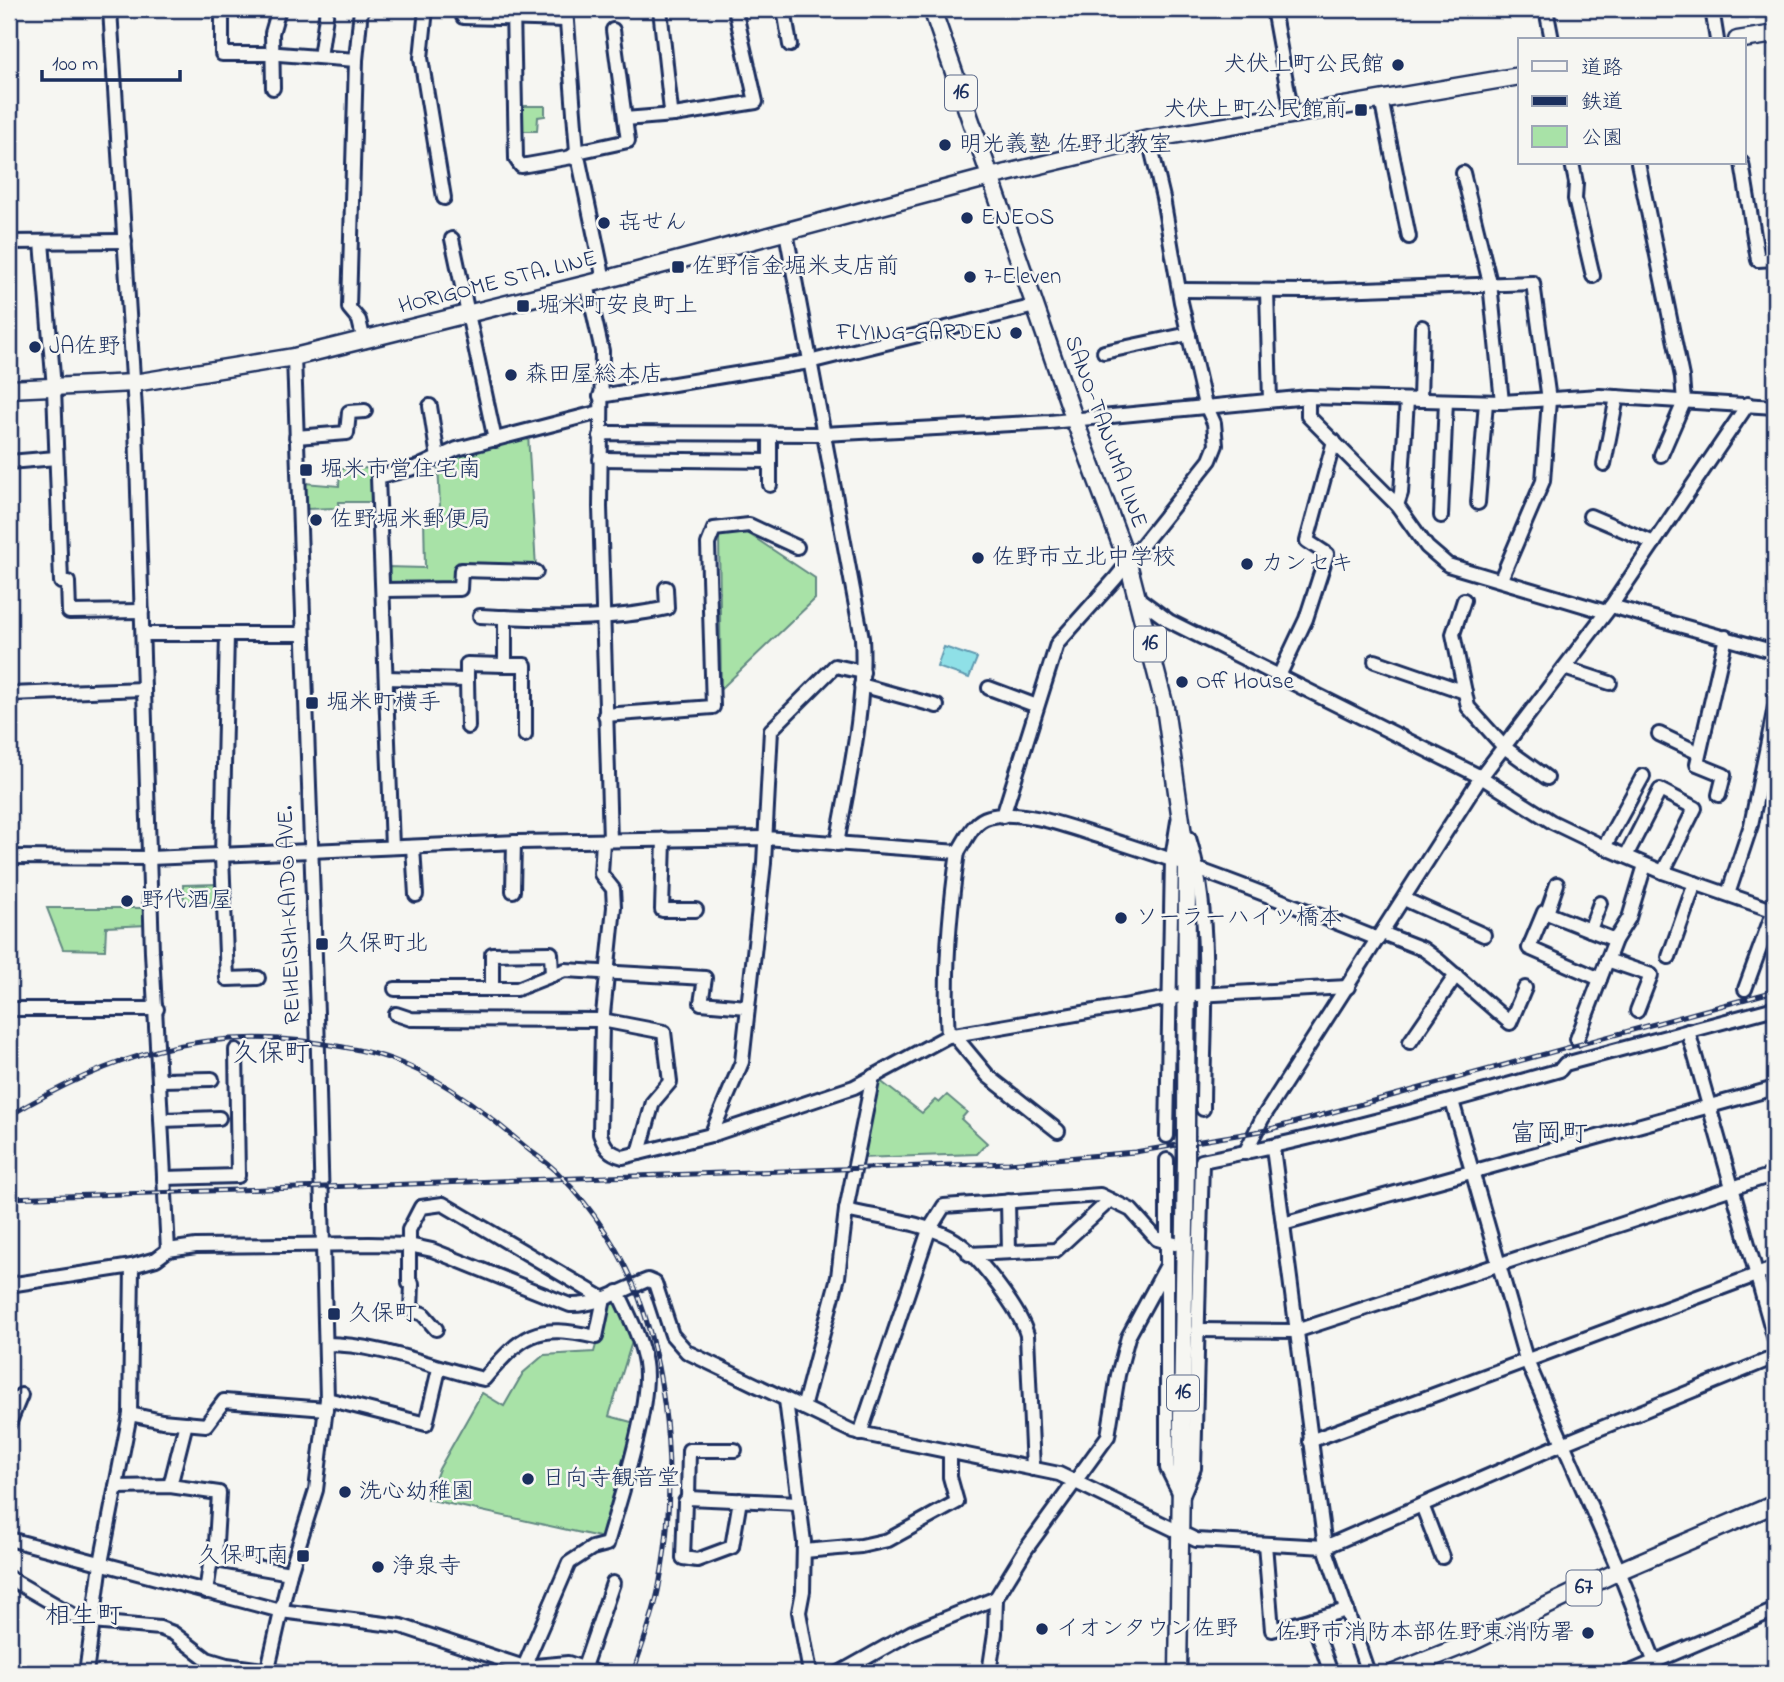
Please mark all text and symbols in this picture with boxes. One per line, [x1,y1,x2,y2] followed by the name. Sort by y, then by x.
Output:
[42,38,180,82] scale bar
[1518,38,1746,164] legend
[1223,49,1384,82] place label: 犬伏上町公民館
[52,50,98,80] text: 100 m
[1581,54,1623,84] text: 道路
[1390,57,1406,73] marker: 犬伏上町公民館
[945,76,977,110] road number: 16
[1581,88,1623,118] text: 鉄道
[1163,94,1347,127] place label: 犬伏上町公民館前
[1353,102,1369,118] marker: 犬伏上町公民館前
[1581,124,1623,154] text: 公園
[959,129,1172,162] place label: 明光義塾 佐野北教室
[937,137,953,153] marker: 明光義塾 佐野北教室
[981,202,1054,235] place label: ENEOS
[618,207,687,240] place label: 㐂せん
[959,210,975,226] marker: ENEOS
[596,215,612,231] marker: 㐂せん
[395,242,601,324] street label: HORIGOME STA. LINE
[692,251,899,284] place label: 佐野信金堀米支店前
[670,259,686,275] marker: 佐野信金堀米支店前
[984,261,1061,294] place label: 7-Eleven
[962,269,978,285] marker: 7-Eleven
[537,290,698,323] place label: 堀米町安良町上
[515,298,531,314] marker: 堀米町安良町上
[835,317,1002,350] place label: FLYING-GARDEN
[1008,325,1024,341] marker: FLYING-GARDEN
[49,331,120,364] place label: JA佐野
[1055,331,1155,533] street label: SANO-TANUMA LINE
[27,339,43,355] marker: JA佐野
[525,359,663,392] place label: 森田屋総本店
[503,367,519,383] marker: 森田屋総本店
[320,454,481,487] place label: 堀米市営住宅南
[298,462,314,478] marker: 堀米市営住宅南
[330,504,491,537] place label: 佐野堀米郵便局
[308,512,324,528] marker: 佐野堀米郵便局
[992,542,1176,575] place label: 佐野市立北中学校
[1261,548,1353,581] place label: カンセキ
[970,550,986,566] marker: 佐野市立北中学校
[1239,556,1255,572] marker: カンセキ
[1134,626,1166,662] road number: 16
[1196,666,1294,699] place label: Off House
[1174,674,1190,690] marker: Off House
[326,687,441,720] place label: 堀米町横手
[304,695,320,711] marker: 堀米町横手
[270,805,310,1025] street label: REIHEISHI-KAIDO AVE.
[141,885,233,918] place label: 野代酒屋
[119,893,135,909] marker: 野代酒屋
[1135,902,1342,935] place label: ソーラーハイツ橋本
[1113,910,1129,926] marker: ソーラーハイツ橋本
[336,928,428,961] place label: 久保町北
[314,936,330,952] marker: 久保町北
[232,1036,310,1074] district label: 久保町
[1510,1116,1588,1154] district label: 富岡町
[348,1298,417,1331] place label: 久保町
[326,1306,342,1322] marker: 久保町
[1167,1376,1199,1410] road number: 16
[542,1463,680,1496] place label: 日向寺観音堂
[520,1471,536,1487] marker: 日向寺観音堂
[359,1476,474,1509] place label: 洗心幼稚園
[337,1484,353,1500] marker: 洗心幼稚園
[197,1540,289,1573] place label: 久保町南
[295,1548,311,1564] marker: 久保町南
[392,1551,461,1584] place label: 浄泉寺
[370,1559,386,1575] marker: 浄泉寺
[1566,1570,1602,1606] road number: 67
[45,1598,123,1636] district label: 相生町
[1056,1613,1238,1646] place label: イオンタウン佐野
[1275,1617,1574,1650] place label: 佐野市消防本部佐野東消防署
[1034,1621,1050,1637] marker: イオンタウン佐野
[1580,1625,1596,1641] marker: 佐野市消防本部佐野東消防署

